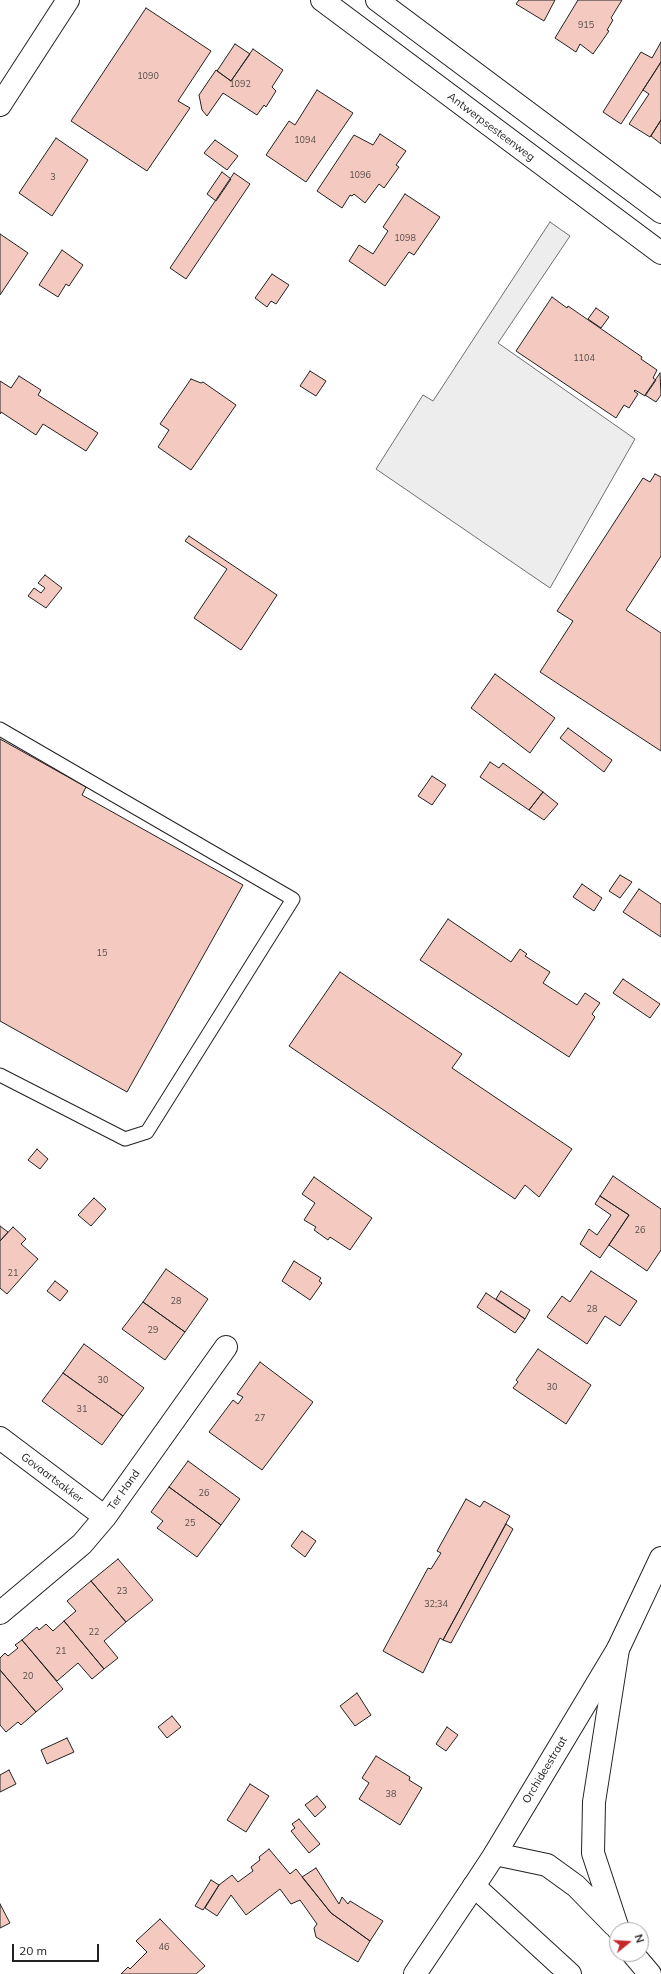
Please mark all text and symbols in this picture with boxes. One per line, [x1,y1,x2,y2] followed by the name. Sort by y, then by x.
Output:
[578,20,594,30] house number: 915
[137,71,159,81] house number: 1090
[229,79,251,89] house number: 1092
[445,90,537,164] street label: Antwerpsesteenweg
[294,135,316,145] house number: 1094
[349,170,371,180] house number: 1096
[50,172,56,182] house number: 3
[394,233,416,243] house number: 1098
[573,353,595,363] house number: 1104
[97,948,107,958] house number: 15
[635,1225,645,1235] house number: 26
[8,1268,18,1278] house number: 21
[171,1296,181,1306] house number: 28
[587,1304,597,1314] house number: 28
[148,1325,158,1335] house number: 29
[98,1375,108,1385] house number: 30
[547,1382,557,1392] house number: 30
[77,1404,87,1414] house number: 31
[255,1413,265,1423] house number: 27
[18,1450,86,1506] street label: Govaartsakker
[105,1467,143,1513] street label: Ter Hand
[199,1488,209,1498] house number: 26
[185,1518,195,1528] house number: 25
[117,1586,127,1596] house number: 23
[424,1599,448,1609] house number: 32;34
[89,1627,99,1637] house number: 22
[56,1646,66,1656] house number: 21
[23,1671,33,1681] house number: 20
[520,1734,570,1806] street label: Orchideestraat
[386,1789,396,1799] house number: 38
[609,1922,649,1962] north arrow
[632,1932,647,1945] text: N
[14,1936,101,1962] scale bar
[159,1942,169,1952] house number: 46
[19,1943,47,1958] text: 20 m

